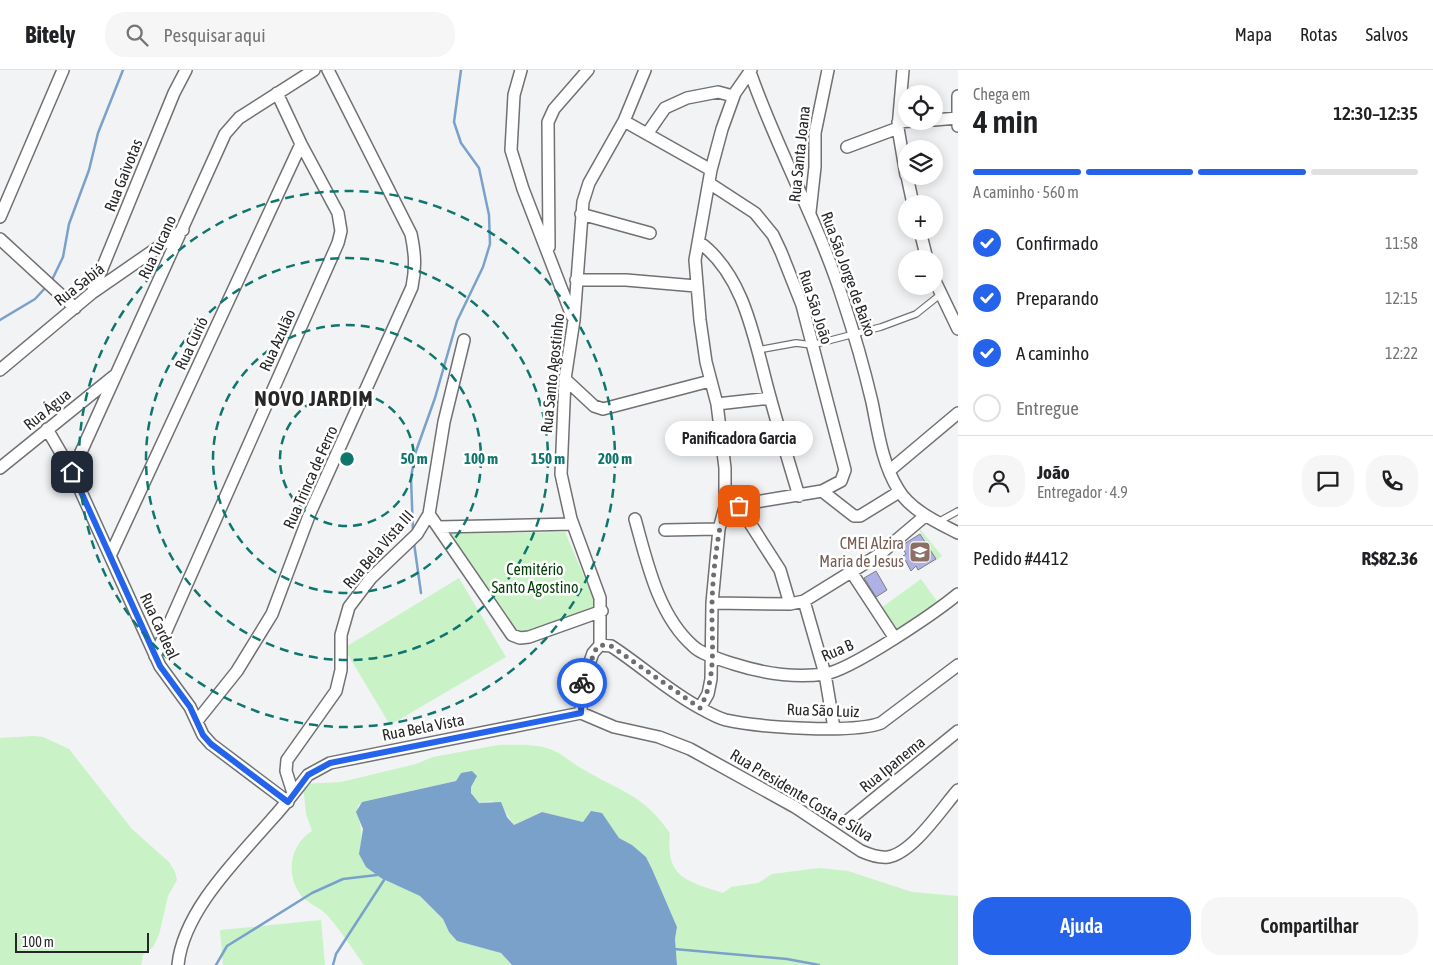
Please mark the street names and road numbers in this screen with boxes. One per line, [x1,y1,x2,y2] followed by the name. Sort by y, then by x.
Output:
[785,105,813,203] street label: Rua Santa Joana
[100,136,146,214] street label: Rua Gaivotas
[817,209,880,339] street label: Rua São Jorge de Baixo
[134,212,180,282] street label: Rua Tucano
[51,259,107,309] street label: Rua Sabiá
[796,268,836,346] street label: Rua São João
[255,306,299,374] street label: Rua Azulão
[537,312,568,434] street label: Rua Santo Agostinho
[171,314,211,372] street label: Rua Curió
[20,385,75,434] street label: Rua Água
[279,423,341,531] street label: Rua Trinca de Ferro
[339,506,417,592] street label: Rua Bela Vista III
[137,590,184,663] street label: Rua Cardeal
[818,635,856,665] street label: Rua B
[786,700,860,720] street label: Rua São Luiz
[380,710,466,744] street label: Rua Bela Vista
[856,732,929,796] street label: Rua Ipanema
[727,745,877,845] street label: Rua Presidente Costa e Silva

